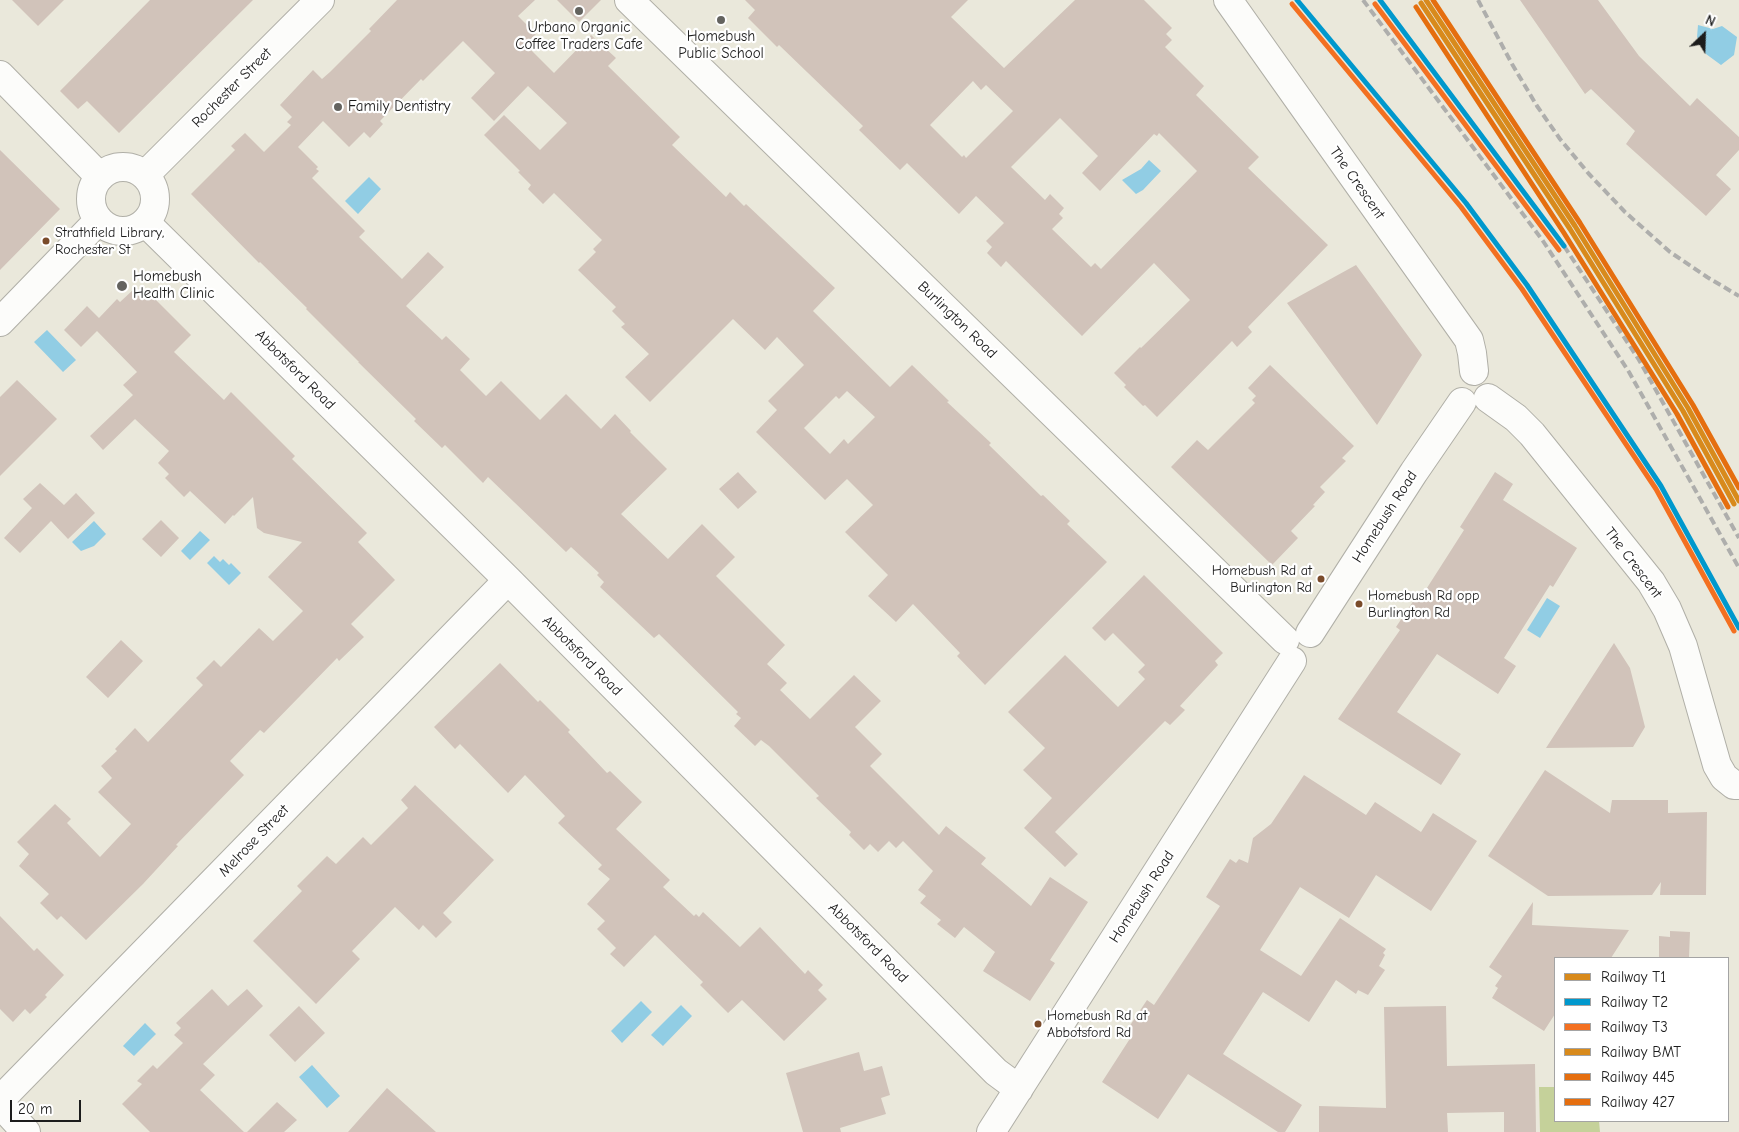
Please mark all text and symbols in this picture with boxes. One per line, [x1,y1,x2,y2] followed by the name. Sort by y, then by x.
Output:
[573,5,585,17] marker: Urbano Organic Coffee Traders Cafe
[1679,10,1729,60] north arrow
[1703,11,1718,30] text: N
[715,14,727,26] marker: Homebush Public School
[515,19,643,54] place label: Urbano Organic Coffee Traders Cafe
[678,28,764,63] place label: Homebush Public School
[188,44,276,132] street label: Rochester Street
[348,98,450,116] place label: Family Dentistry
[332,101,344,113] marker: Family Dentistry
[1325,143,1389,223] street label: The Crescent
[55,225,164,258] place label: Strathfield Library, Rochester St
[41,236,51,246] marker: Strathfield Library, Rochester St
[133,268,215,303] place label: Homebush Health Clinic
[914,278,1000,362] street label: Burlington Road
[115,279,129,293] marker: Homebush Health Clinic
[251,326,339,414] street label: Abbotsford Road
[1349,468,1421,566] street label: Homebush Road
[1600,524,1666,602] street label: The Crescent
[1212,563,1312,596] place label: Homebush Rd at Burlington Rd
[1316,574,1326,584] marker: Homebush Rd at Burlington Rd
[1368,588,1479,620] place label: Homebush Rd opp Burlington Rd
[1354,599,1364,609] marker: Homebush Rd opp Burlington Rd
[538,612,626,700] street label: Abbotsford Road
[215,801,293,881] street label: Melrose Street
[1106,848,1178,946] street label: Homebush Road
[824,899,912,987] street label: Abbotsford Road
[1554,957,1729,1122] legend
[1601,968,1666,986] text: Railway T1
[1601,993,1668,1011] text: Railway T2
[1047,1008,1147,1040] place label: Homebush Rd at Abbotsford Rd
[1601,1018,1668,1036] text: Railway T3
[1033,1019,1043,1029] marker: Homebush Rd at Abbotsford Rd
[1601,1043,1681,1061] text: Railway BMT
[1601,1068,1675,1086] text: Railway 445
[12,1090,84,1122] scale bar
[1601,1093,1675,1111] text: Railway 427
[18,1100,52,1118] text: 20 m

